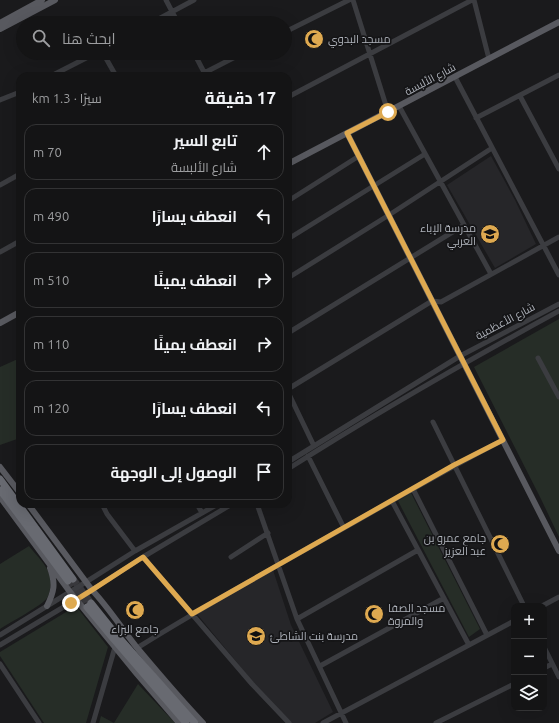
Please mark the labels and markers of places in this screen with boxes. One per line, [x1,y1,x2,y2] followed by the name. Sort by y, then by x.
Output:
[303,28,325,50] mosque icon: مسجد البدوي
[328,33,391,48] place label: مسجد البدوي
[420,222,476,250] place label: مدرسة الإباء العربي
[479,223,501,245] school or university icon: مدرسة الإباء العربي
[424,532,486,558] place label: جامع عمرو بن عبد العزيز
[489,533,511,555] mosque icon: جامع عمرو بن عبد العزيز
[124,599,146,621] mosque icon: جامع البراء
[388,602,445,628] place label: مسجد الصفا والمروة
[363,603,385,625] mosque icon: مسجد الصفا والمروة
[111,623,159,637] place label: جامع البراء
[245,625,267,647] school or university icon: مدرسة بنت الشاطئ
[270,630,358,643] place label: مدرسة بنت الشاطئ

